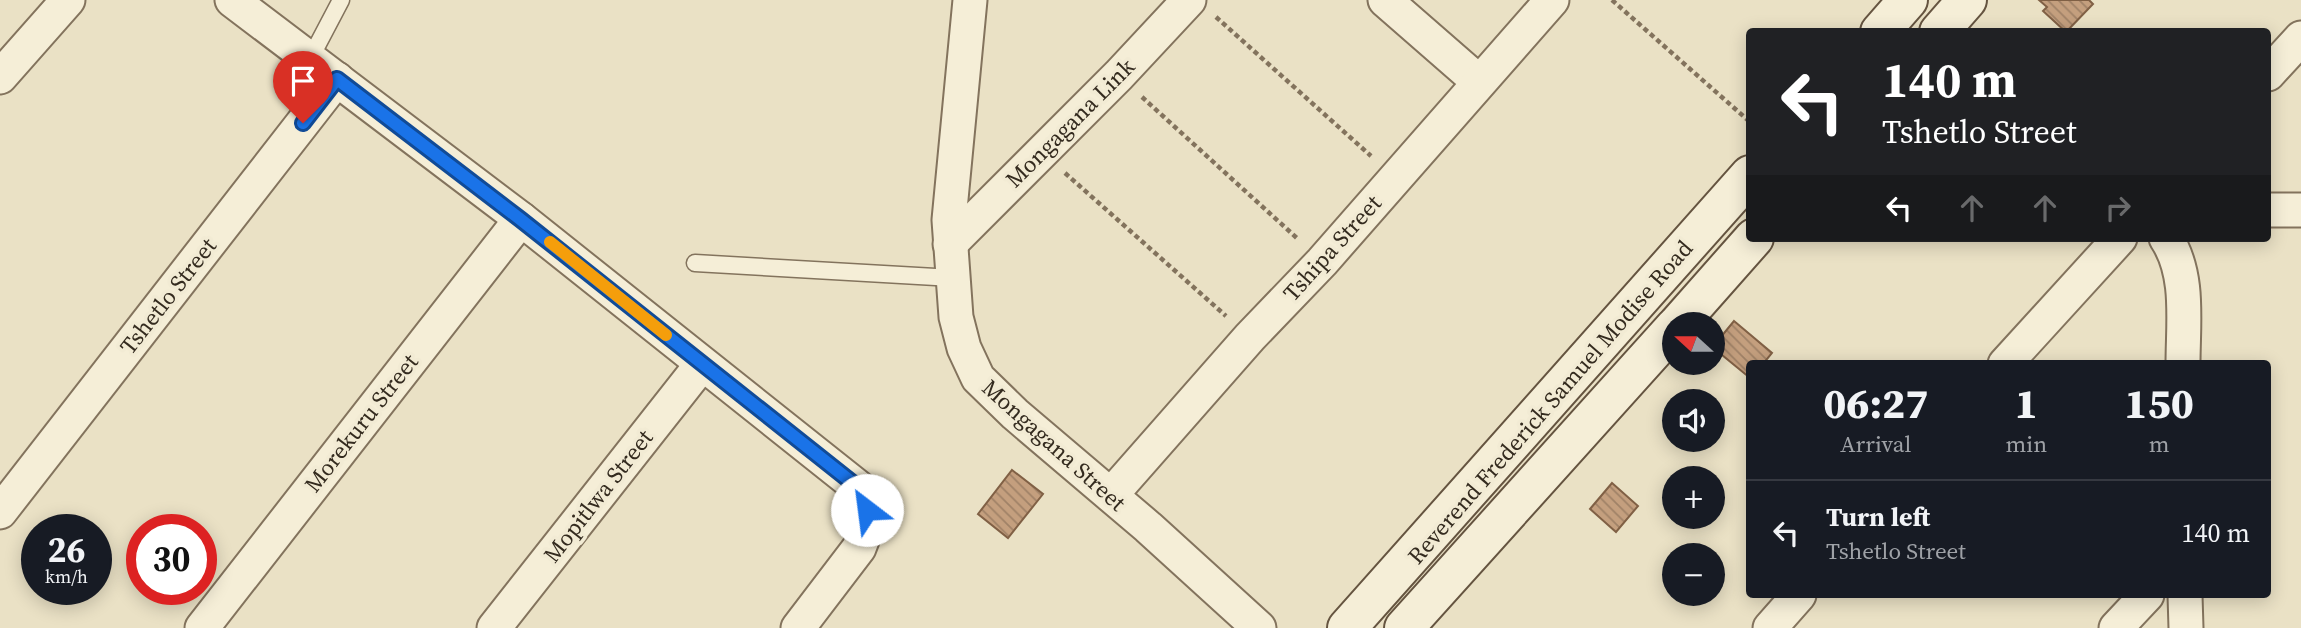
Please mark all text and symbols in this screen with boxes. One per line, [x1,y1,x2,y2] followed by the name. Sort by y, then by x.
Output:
[1882,46,2017,113] text: 140 m
[273,51,333,123] pin
[998,51,1142,195] street label: Mongagana Link
[1767,56,1858,147] icon: left
[284,62,322,100] icon: arrive
[1882,110,2077,154] text: Tshetlo Street
[1276,188,1389,308] street label: Tshipa Street
[1880,189,1918,227] icon: left
[1953,189,1991,227] icon: ahead
[2026,189,2064,227] icon: ahead
[2099,189,2137,227] icon: right
[112,231,224,361] street label: Tshetlo Street
[1400,233,1700,571] street label: Reverend Frederick Samuel Modise Road
[1662,312,1726,374] north arrow
[1662,312,1725,606] map controls
[297,347,426,499] street label: Morekuru Street
[975,372,1133,519] street label: Mongagana Street
[1823,374,1928,432] text: 06:27
[2015,374,2038,432] text: 1
[2124,374,2194,432] text: 150
[1662,389,1725,452] button: sound
[536,422,660,569] street label: Mopitlwa Street
[1840,428,1911,460] text: Arrival
[2006,428,2047,460] text: min
[2149,428,2169,460] text: m
[1662,466,1725,529] button: +
[830,473,904,547] position arrow
[1826,499,1930,535] text: Turn left
[126,514,217,605] speed limit sign: 30
[1767,514,1805,552] icon: left
[2182,515,2250,551] text: 140 m
[48,526,85,574] text: 26
[1826,535,1966,567] text: Tshetlo Street
[1662,543,1725,606] button: −
[45,564,88,589] text: km/h

